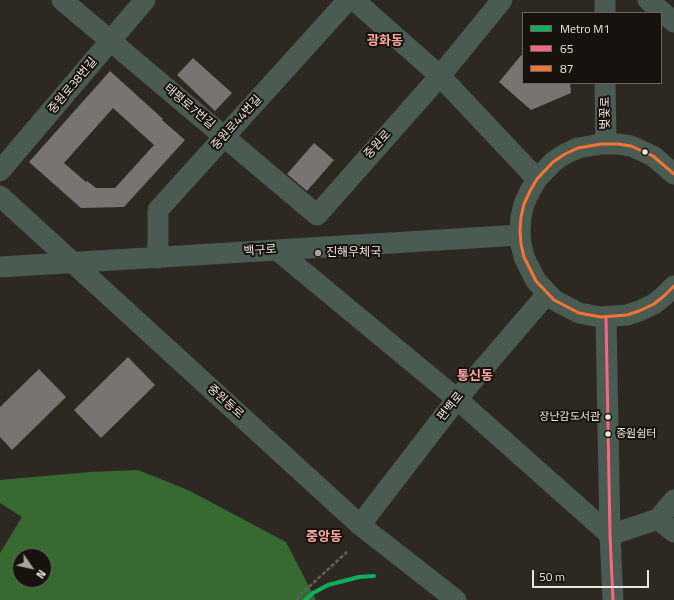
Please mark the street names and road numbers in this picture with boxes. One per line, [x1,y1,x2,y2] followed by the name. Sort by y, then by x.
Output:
[45,55,101,117] street label: 중원로38번길
[161,82,217,132] street label: 태평로7번길
[209,93,265,153] street label: 중원로44번길
[599,96,613,130] street label: 벚꽃로
[362,128,394,162] street label: 중원로
[243,243,277,259] street label: 백구로
[204,382,246,422] street label: 중원동로
[435,390,467,424] street label: 편백로

